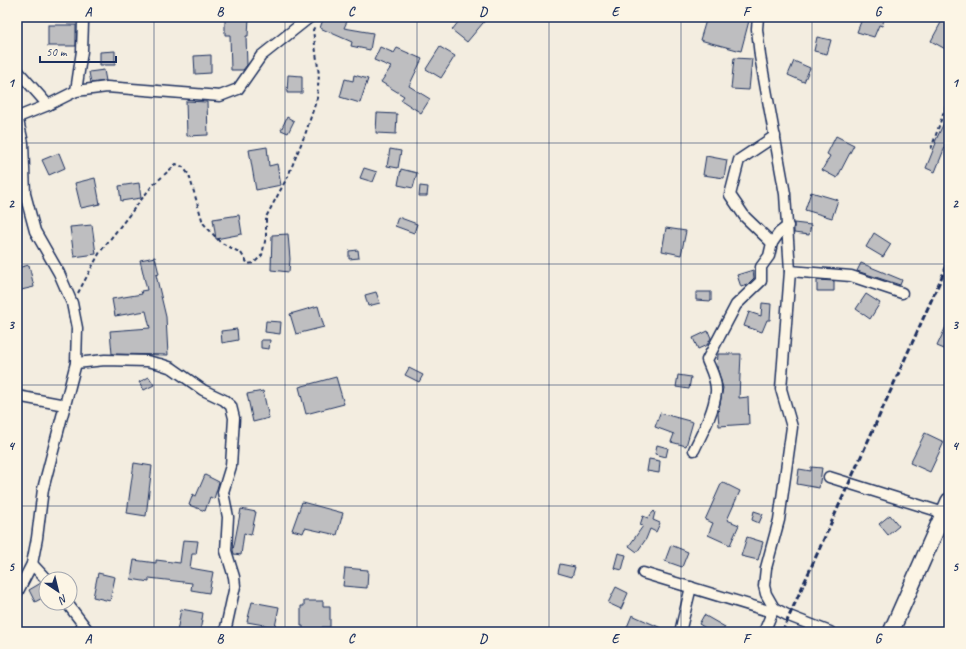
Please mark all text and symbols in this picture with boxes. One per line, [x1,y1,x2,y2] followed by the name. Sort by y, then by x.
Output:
[85,4,93,20] text: A
[217,4,225,20] text: B
[348,4,356,20] text: C
[479,4,488,20] text: D
[612,4,621,20] text: E
[743,4,752,20] text: F
[875,4,883,20] text: G
[40,38,116,64] scale bar
[46,44,68,60] text: 50 m
[8,75,16,91] text: 1
[952,75,960,91] text: 1
[8,196,15,212] text: 2
[952,196,959,212] text: 2
[8,317,15,333] text: 3
[952,317,959,333] text: 3
[8,438,16,454] text: 4
[952,438,960,454] text: 4
[8,559,15,575] text: 5
[952,559,959,575] text: 5
[38,571,78,611] north arrow
[55,592,71,608] text: N
[85,631,93,647] text: A
[217,631,225,647] text: B
[348,631,356,647] text: C
[479,631,488,647] text: D
[612,631,621,647] text: E
[743,631,752,647] text: F
[875,631,883,647] text: G

